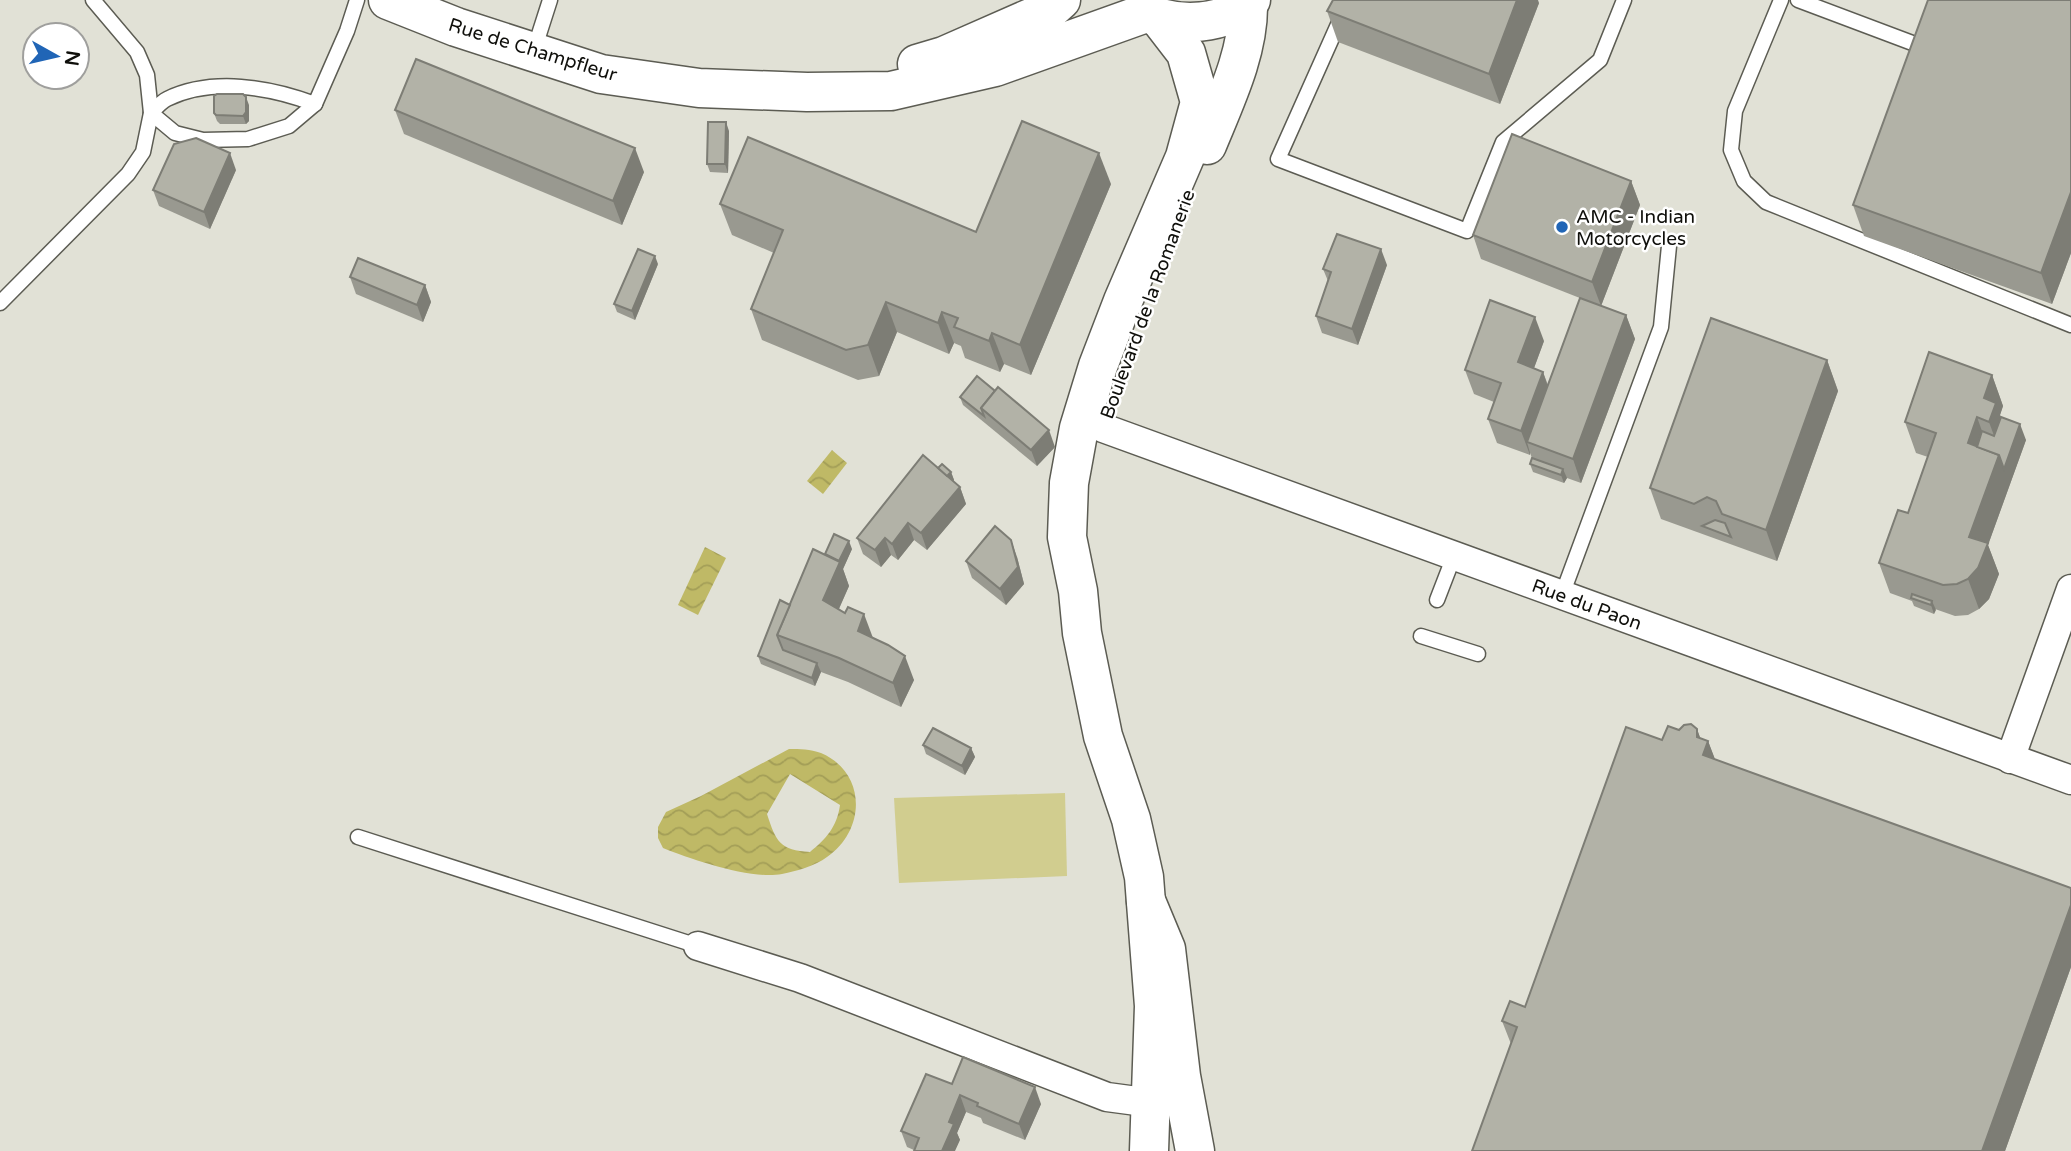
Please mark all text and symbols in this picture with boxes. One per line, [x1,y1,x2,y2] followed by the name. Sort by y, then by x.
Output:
[446,14,620,86] street label: Rue de Champfleur
[21,21,91,91] north arrow
[60,49,84,67] text: N
[1096,187,1200,422] street label: Boulevard de la Romanerie
[1576,206,1695,250] place label: AMC - Indian Motorcycles
[1554,219,1570,235] marker: AMC - Indian Motorcycles
[1529,575,1645,635] street label: Rue du Paon

